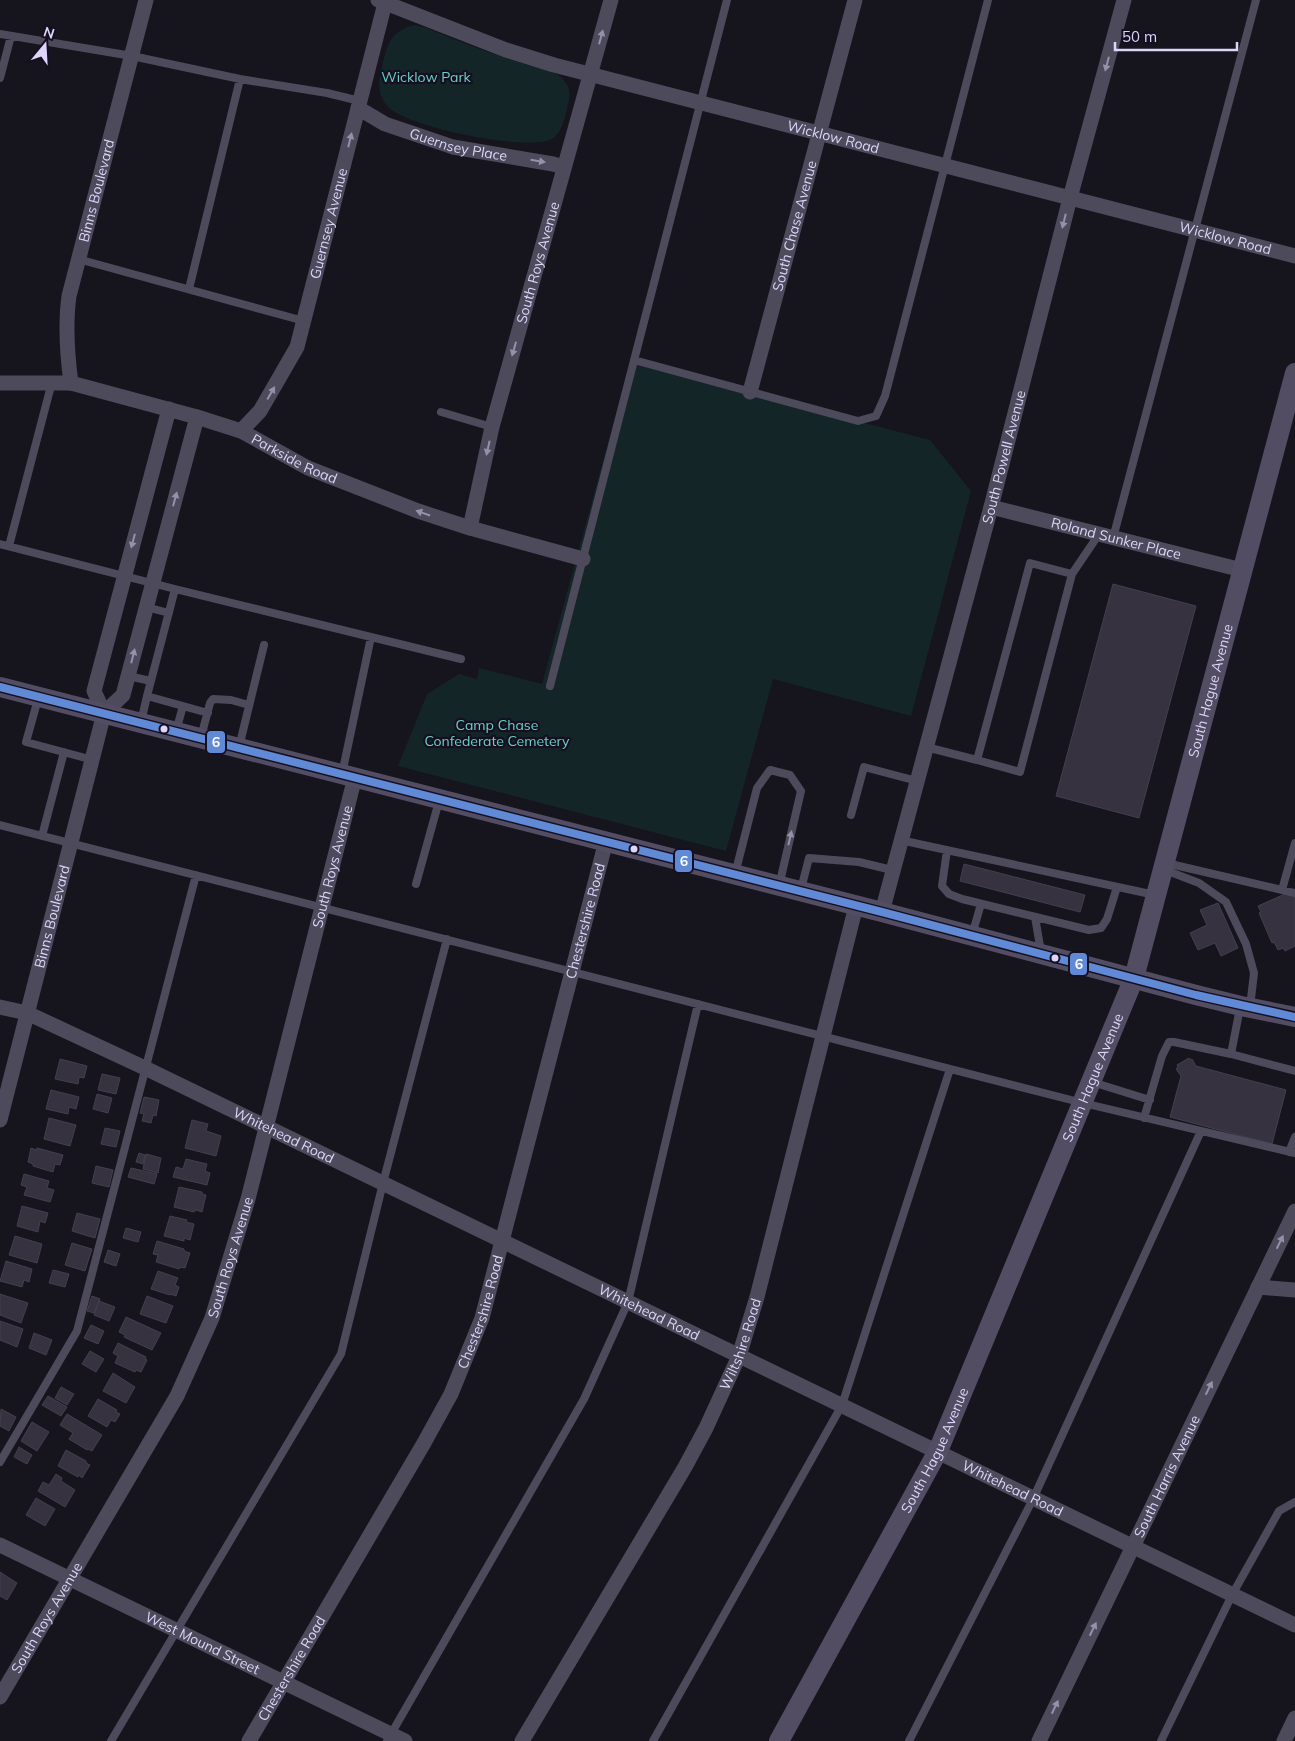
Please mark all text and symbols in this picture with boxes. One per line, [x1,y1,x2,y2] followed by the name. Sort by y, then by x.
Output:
[20,20,70,70] north arrow
[1115,20,1238,52] scale bar
[41,22,57,43] text: N
[1122,27,1157,46] text: 50 m
[598,30,606,45] one-way arrow
[1102,57,1110,72] one-way arrow
[381,68,472,86] park label: Wicklow Park
[785,116,881,157] street label: Wicklow Road
[407,124,509,165] street label: Guernsey Place
[346,132,354,147] one-way arrow
[74,137,118,244] street label: Binns Boulevard
[530,158,546,166] one-way arrow
[768,158,821,293] street label: South Chase Avenue
[306,166,351,281] street label: Guernsey Avenue
[512,200,563,326] street label: South Roys Avenue
[1060,213,1068,228] one-way arrow
[1177,218,1273,259] street label: Wicklow Road
[510,341,518,356] one-way arrow
[266,387,275,400] one-way arrow
[978,388,1029,526] street label: South Powell Avenue
[248,430,340,488] street label: Parkside Road
[483,440,491,456] one-way arrow
[171,491,179,506] one-way arrow
[416,509,431,516] one-way arrow
[1049,513,1183,563] street label: Roland Sunker Place
[129,533,137,548] one-way arrow
[1184,622,1237,759] street label: South Hague Avenue
[129,648,137,663] one-way arrow
[425,716,570,750] park label: Camp Chase Confederate Cemetery
[159,724,169,734] unlabelled marker
[206,730,226,754] line badge: 6
[212,733,220,751] text: 6
[308,803,356,930] street label: South Roys Avenue
[786,831,794,846] one-way arrow
[629,844,639,854] unlabelled marker
[674,849,693,873] line badge: 6
[680,852,688,870] text: 6
[562,861,609,981] street label: Chestershire Road
[30,863,74,970] street label: Binns Boulevard
[1069,952,1088,976] line badge: 6
[1050,953,1060,963] unlabelled marker
[1075,955,1083,973] text: 6
[1058,1011,1127,1144] street label: South Hague Avenue
[230,1103,337,1167] street label: Whitehead Road
[204,1195,257,1320] street label: South Roys Avenue
[1276,1235,1284,1249] one-way arrow
[453,1253,507,1371] street label: Chestershire Road
[596,1280,703,1344] street label: Whitehead Road
[716,1296,765,1393] street label: Wiltshire Road
[1206,1381,1214,1395] one-way arrow
[897,1385,972,1516] street label: South Hague Avenue
[1130,1412,1204,1540] street label: South Harris Avenue
[959,1456,1066,1520] street label: Whitehead Road
[7,1559,86,1676] street label: South Roys Avenue
[142,1608,263,1678] street label: West Mound Street
[254,1613,329,1724] street label: Chestershire Road
[1089,1622,1097,1636] one-way arrow
[1051,1700,1059,1714] one-way arrow

